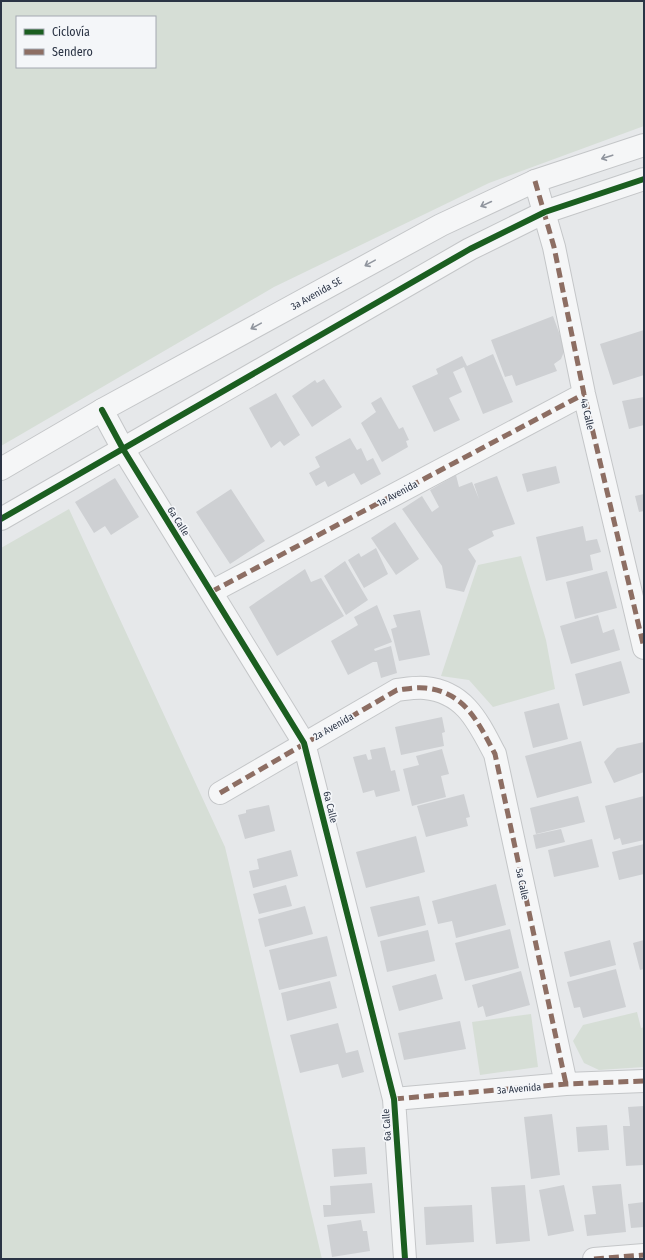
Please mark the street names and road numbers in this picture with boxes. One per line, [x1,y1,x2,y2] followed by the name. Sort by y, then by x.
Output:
[289,275,344,313] street label: 3a Avenida SE
[578,397,596,431] street label: 4a Calle
[375,478,420,509] street label: 1a Avenida
[165,505,192,538] street label: 6a Calle
[311,711,356,743] street label: 2a Avenida
[320,790,340,824] street label: 6a Calle
[513,867,531,901] street label: 5a Calle
[496,1081,542,1097] street label: 3a Avenida
[380,1108,394,1141] street label: 6a Calle

